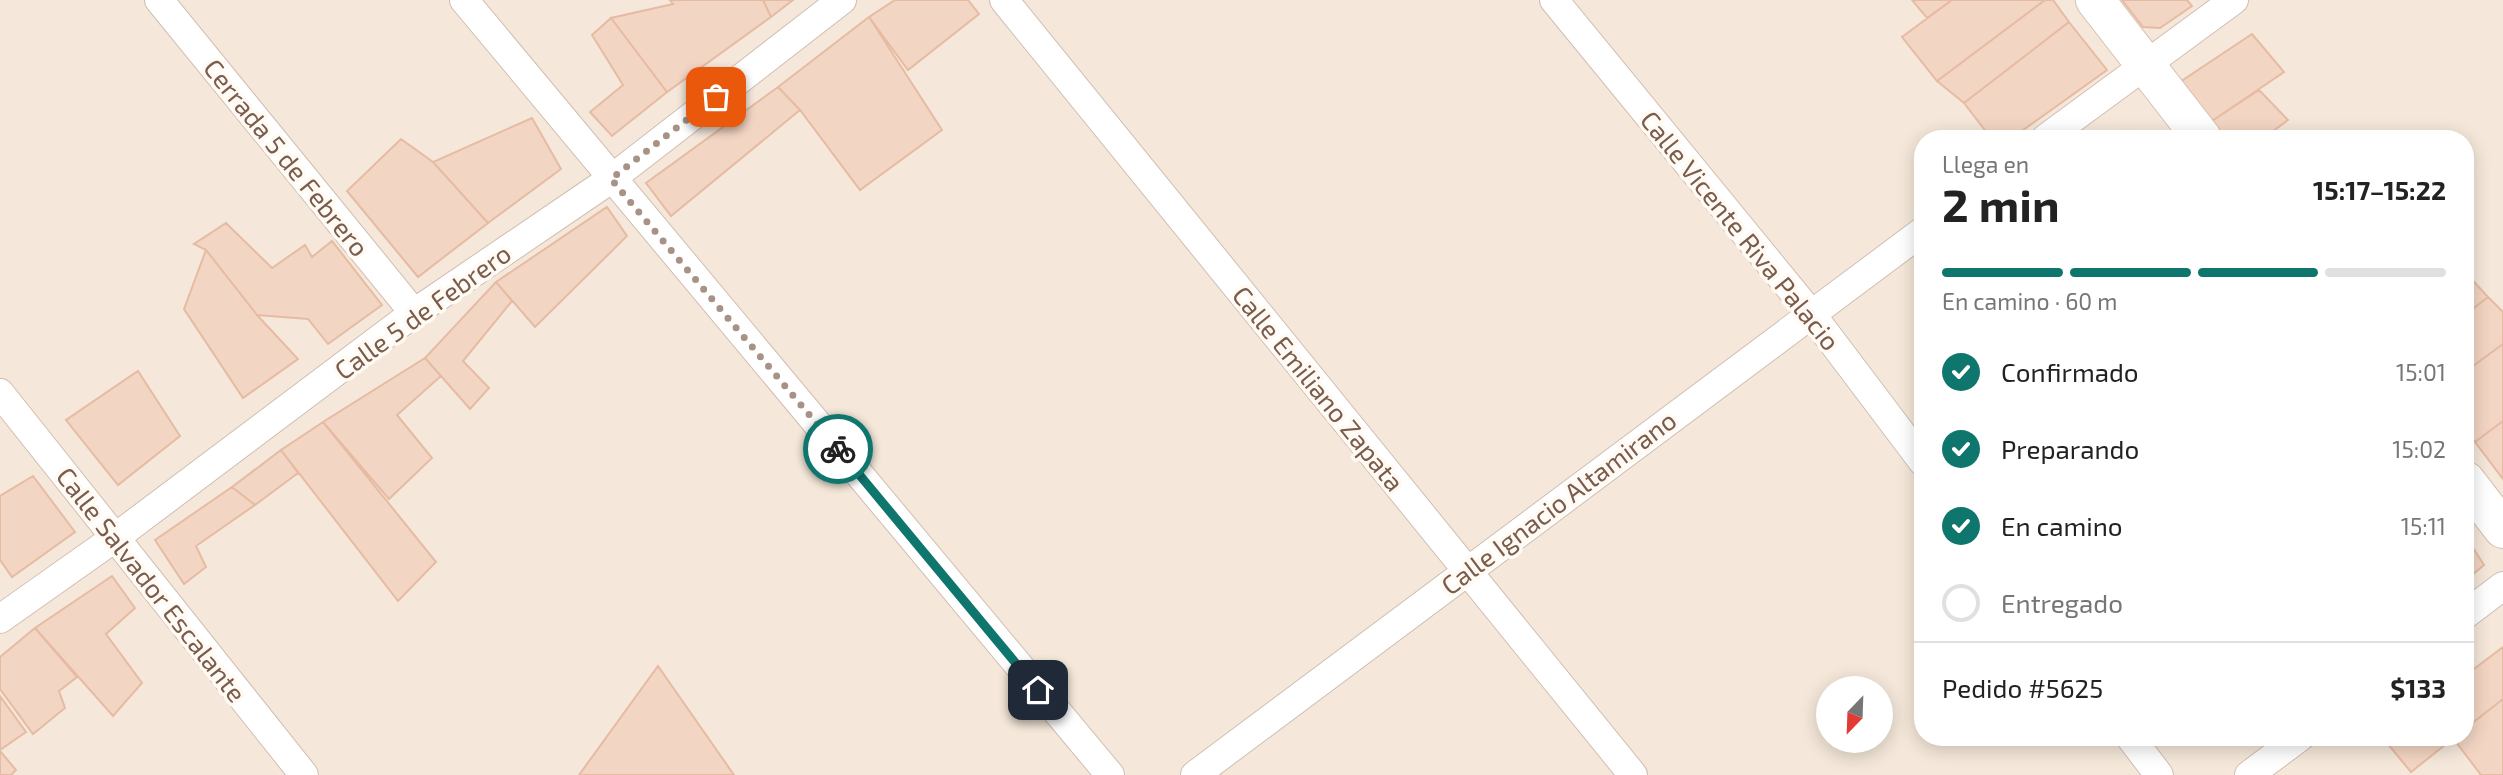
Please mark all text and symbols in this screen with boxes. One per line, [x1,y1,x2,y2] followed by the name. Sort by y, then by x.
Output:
[198,52,376,262] street label: Cerrada 5 de Febrero
[686,67,746,127] pin
[697,78,735,116] icon: bag
[1635,104,1847,356] street label: Calle Vicente Riva Palacio
[1942,150,2029,178] text: Llega en
[2313,174,2446,205] text: 15:17–15:22
[1942,176,2060,231] text: 2 min
[328,237,516,385] street label: Calle 5 de Febrero
[1227,279,1411,497] street label: Calle Emiliano Zapata
[1942,287,2118,315] text: En camino · 60 m
[1942,353,1980,391] icon: check
[2001,356,2139,387] text: Confirmado
[2396,358,2446,386] text: 15:01
[1435,404,1681,600] street label: Calle Ignacio Altamirano
[803,414,873,484] courier
[819,430,857,468] icon: bike
[1942,430,1980,468] icon: check
[2001,433,2139,464] text: Preparando
[2392,435,2446,463] text: 15:02
[51,460,253,708] street label: Calle Salvador Escalante
[1942,507,1980,545] icon: check
[2001,510,2123,541] text: En camino
[2401,512,2446,540] text: 15:11
[2001,587,2123,618] text: Entregado
[1008,660,1068,720] pin
[1019,671,1057,709] icon: home
[1942,672,2103,703] text: Pedido #5625
[2390,672,2446,703] text: $133
[1816,676,1894,752] north arrow
[1816,676,1893,753] map controls

